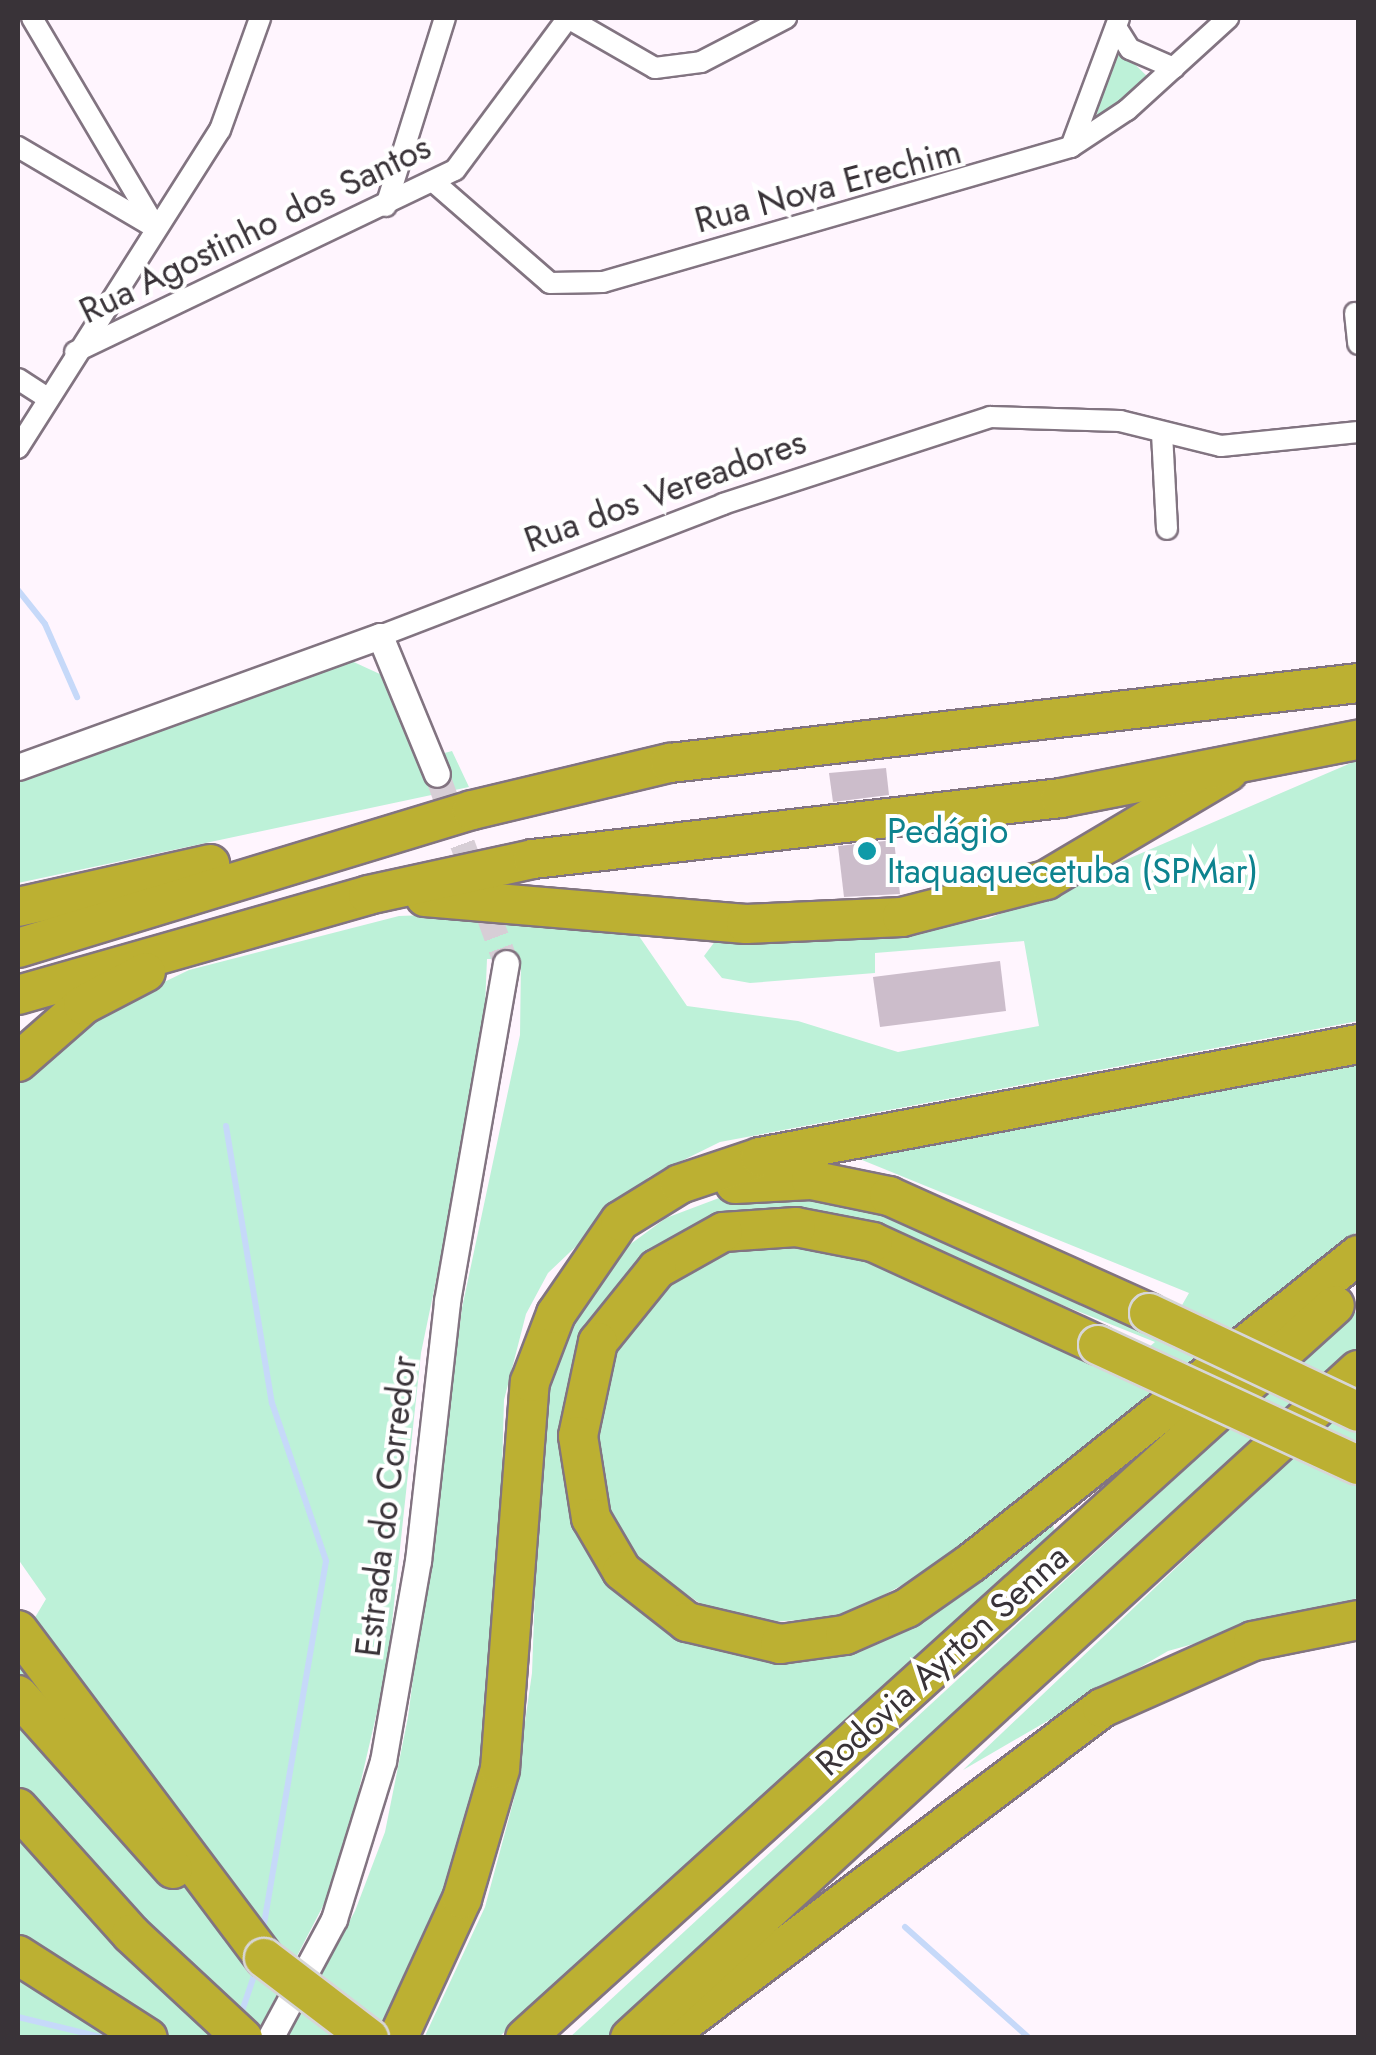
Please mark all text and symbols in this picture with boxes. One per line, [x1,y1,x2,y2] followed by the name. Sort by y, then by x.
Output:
[73,126,437,332] street label: Rua Agostinho dos Santos
[690,130,966,242] street label: Rua Nova Erechim
[519,421,811,561] street label: Rua dos Vereadores
[887,810,1258,892] place label: Pedágio Itaquaquecetuba (SPMar)
[856,840,878,862] marker: Pedágio Itaquaquecetuba (SPMar)
[347,1353,425,1659] street label: Estrada do Corredor
[807,1536,1077,1784] street label: Rodovia Ayrton Senna

